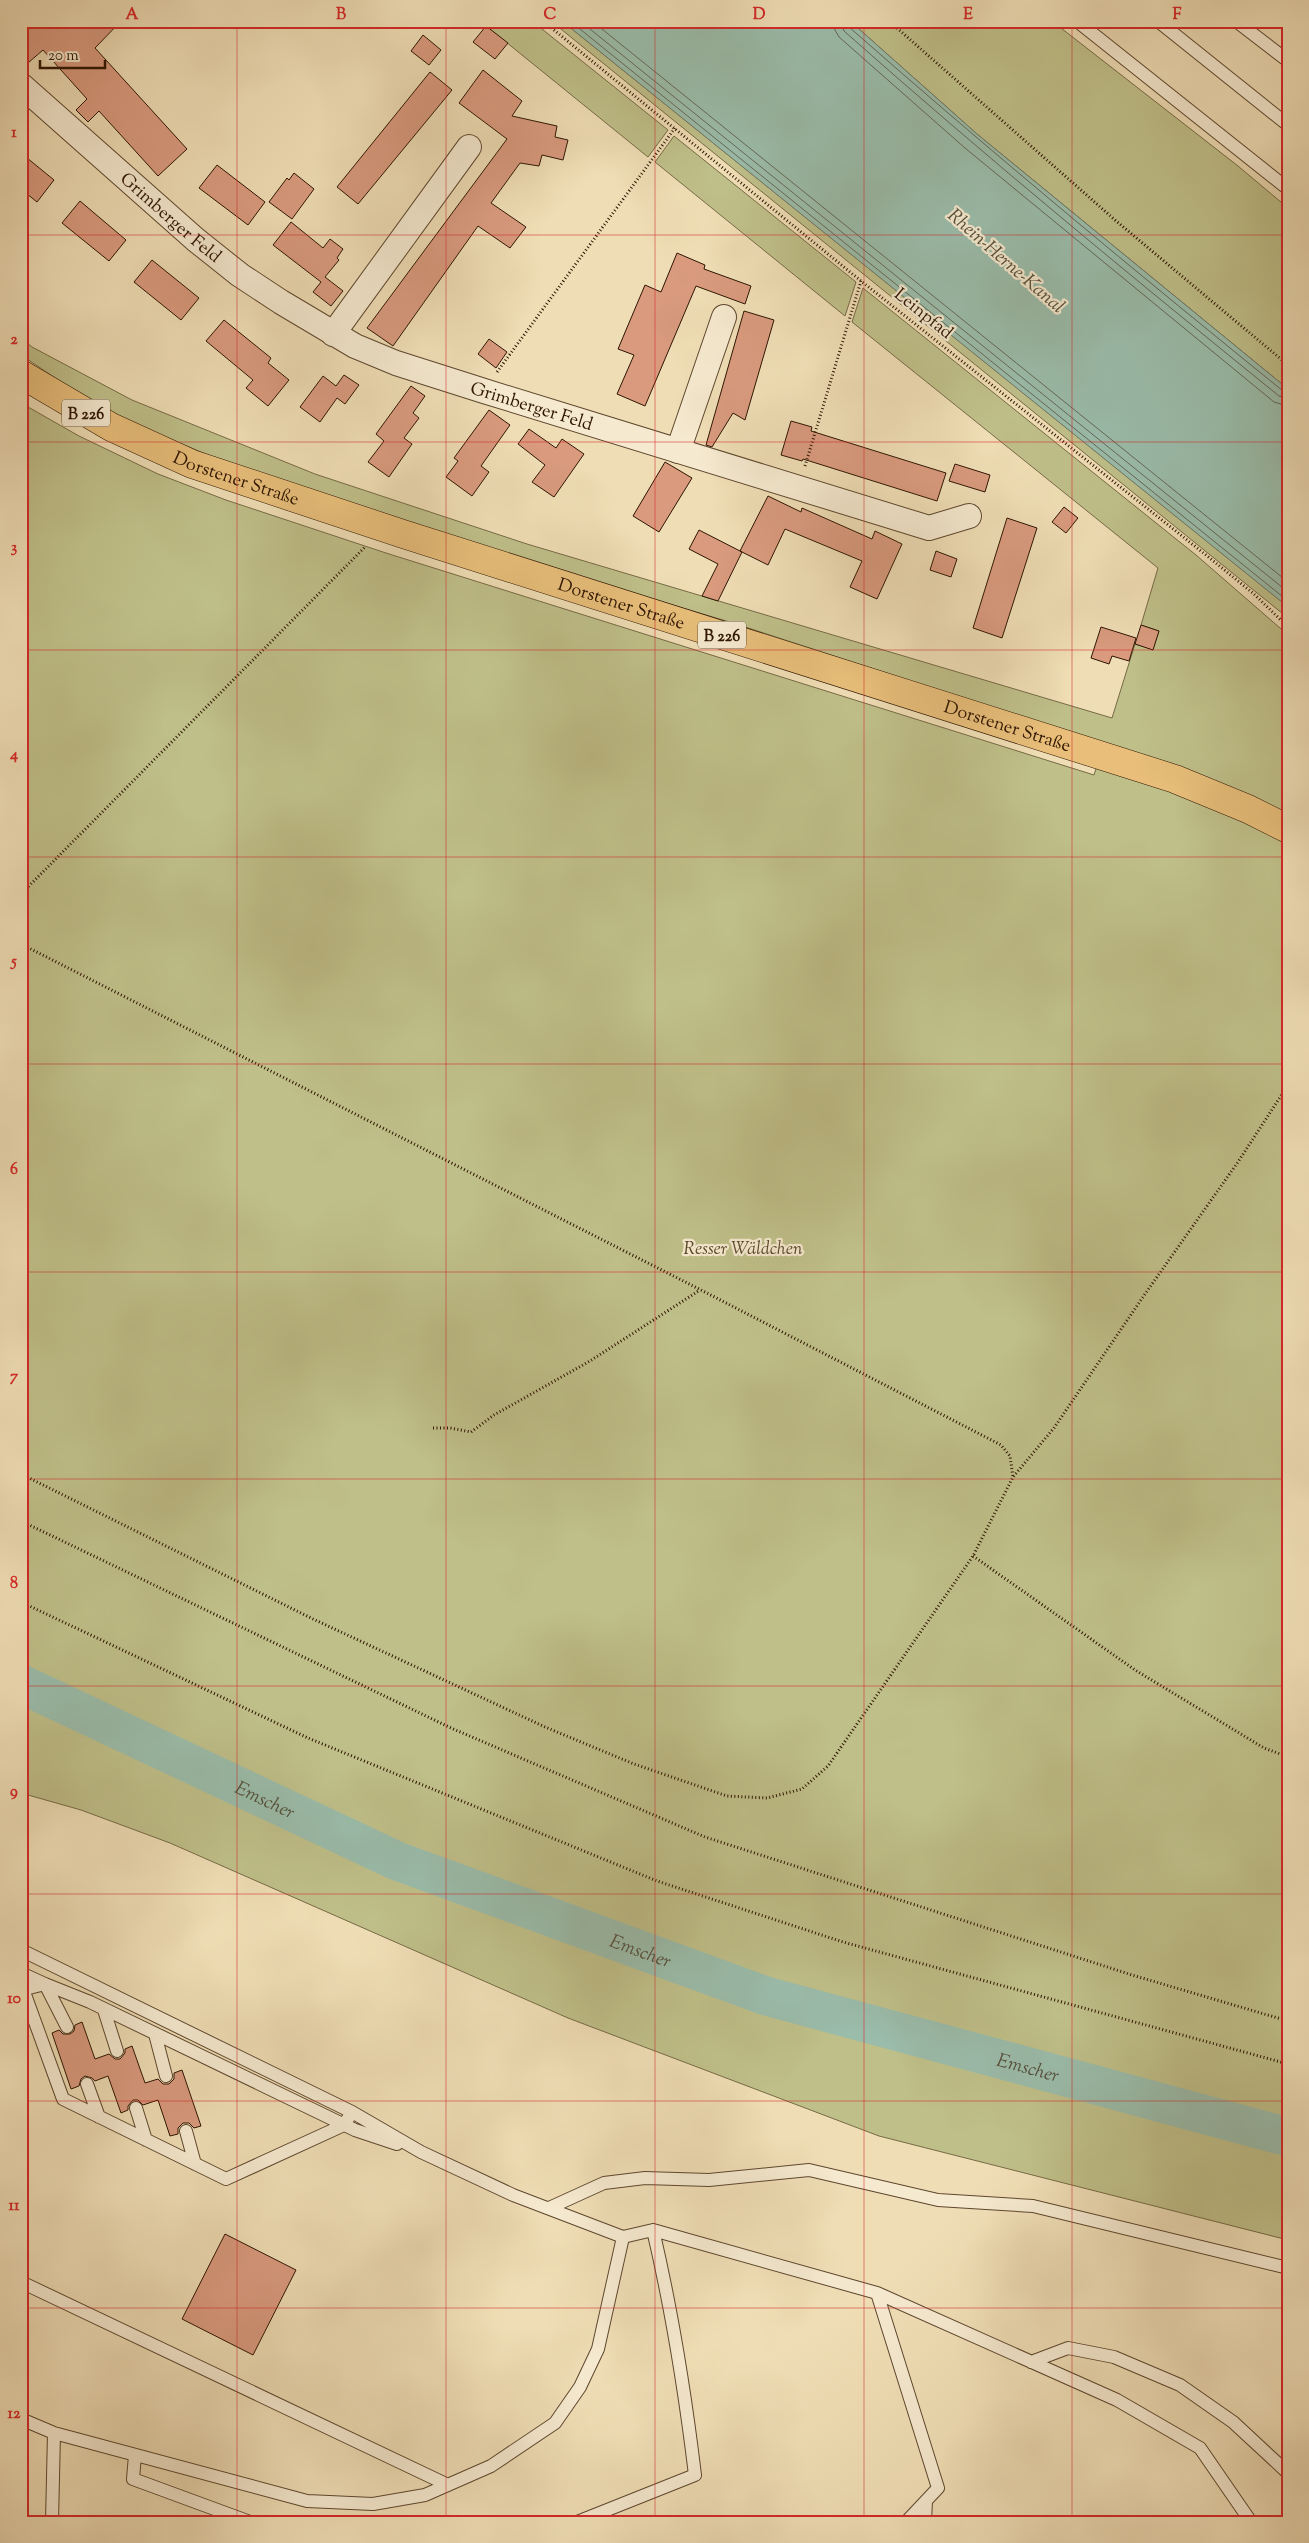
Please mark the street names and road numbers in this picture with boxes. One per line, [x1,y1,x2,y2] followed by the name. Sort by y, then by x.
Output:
[113,167,226,270] street label: Grimberger Feld
[888,283,958,346] street label: Leinpfad
[467,376,596,439] street label: Grimberger Feld
[62,399,110,426] road number: B 226
[168,446,302,514] street label: Dorstener Straße
[554,573,688,638] street label: Dorstener Straße
[698,622,746,648] road number: B 226
[940,695,1074,760] street label: Dorstener Straße

